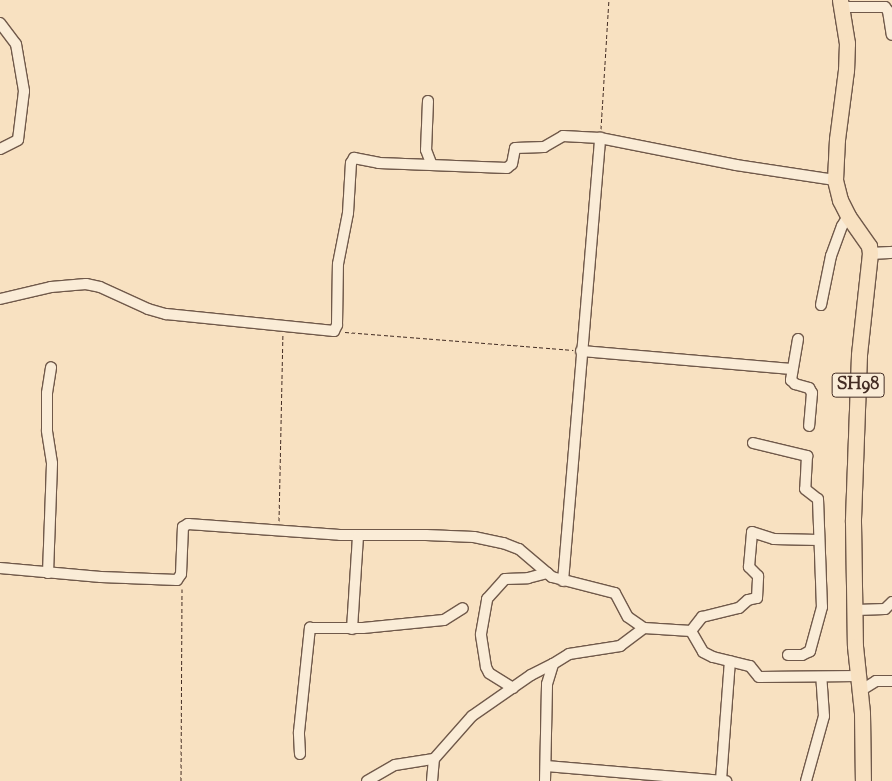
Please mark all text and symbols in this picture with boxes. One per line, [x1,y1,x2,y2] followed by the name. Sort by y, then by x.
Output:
[830,370,886,400] road number: SH98

